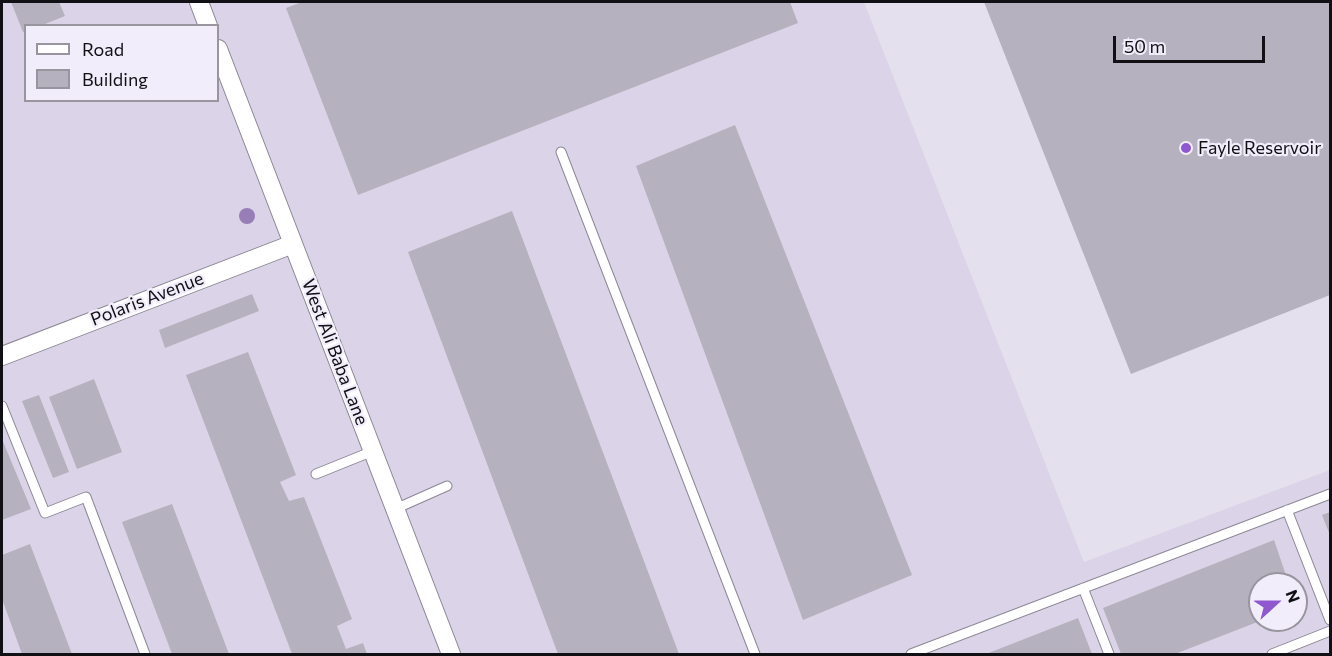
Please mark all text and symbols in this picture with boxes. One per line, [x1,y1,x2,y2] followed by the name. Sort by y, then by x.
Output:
[24,24,219,102] legend
[1116,24,1268,62] scale bar
[1124,35,1165,57] text: 50 m
[82,38,124,60] text: Road
[82,68,148,90] text: Building
[1198,137,1321,159] place label: Fayle Reservoir
[1179,141,1193,155] marker: Fayle Reservoir
[87,268,207,330] street label: Polaris Avenue
[297,276,373,428] street label: West Ali Baba Lane
[1248,572,1308,632] north arrow
[1282,587,1304,605] text: N

